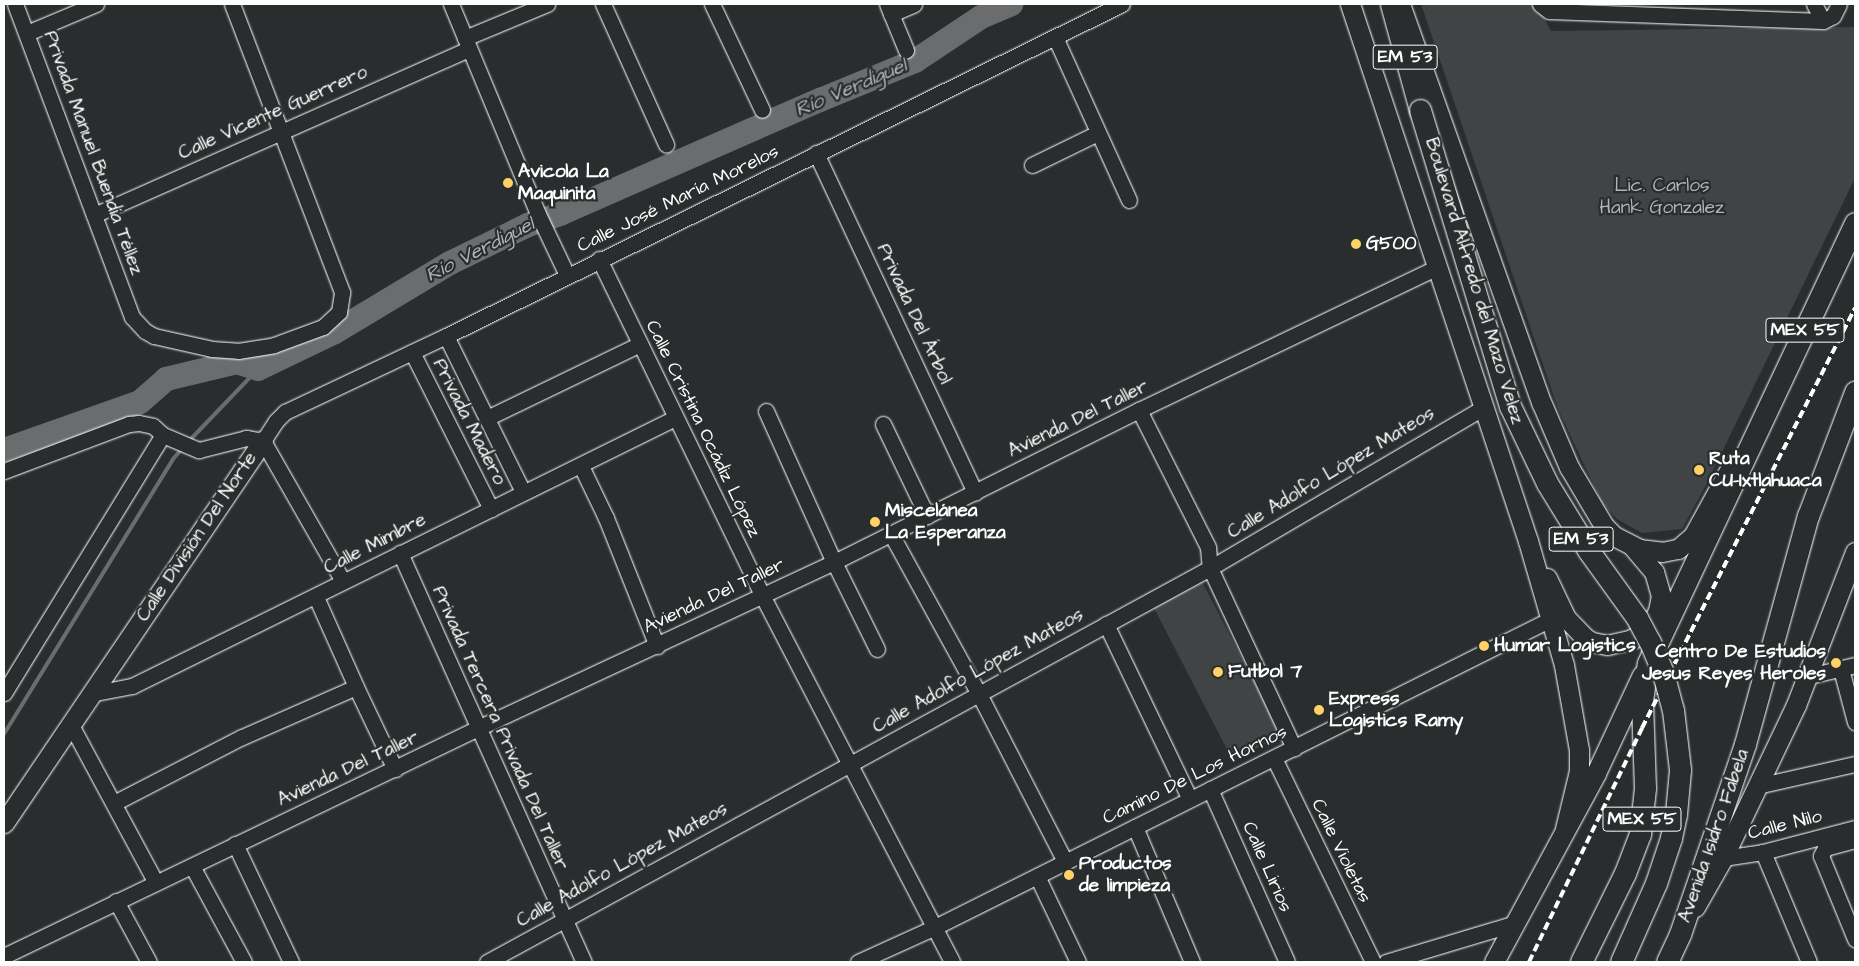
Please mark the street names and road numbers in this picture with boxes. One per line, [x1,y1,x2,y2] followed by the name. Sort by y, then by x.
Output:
[38,28,148,278] street label: Privada Manuel Buendía Téllez
[1372,42,1438,72] road number: EM 53
[175,61,371,165] street label: Calle Vicente Guerrero
[1419,135,1529,427] street label: Boulevard Alfredo del Mazo Velez
[573,140,783,258] street label: Calle José María Morelos
[872,240,956,388] street label: Privada Del Árbol
[1765,314,1845,346] road number: MEX 55
[640,317,766,541] street label: Calle Cristina Ocádiz López
[427,355,511,489] street label: Privada Madero
[1004,375,1152,463] street label: Avienda Del Taller
[1223,402,1439,544] street label: Calle Adolfo López Mateos
[132,448,262,626] street label: Calle División Del Norte
[320,508,430,580] street label: Calle Mimbre
[1548,524,1614,554] road number: EM 53
[640,553,788,639] street label: Avienda Del Taller
[427,583,573,873] street label: Privada Tercera Privada Del Taller
[869,603,1087,739] street label: Calle Adolfo López Mateos
[1099,720,1291,830] street label: Camino De Los Hornos
[274,726,422,812] street label: Avienda Del Taller
[1674,746,1754,926] street label: Avenida Isidro Fabela
[1306,795,1376,907] street label: Calle Violetas
[513,797,731,933] street label: Calle Adolfo López Mateos
[1602,804,1682,834] road number: MEX 55
[1746,805,1824,845] street label: Calle Nilo
[1237,818,1297,916] street label: Calle Lirios

